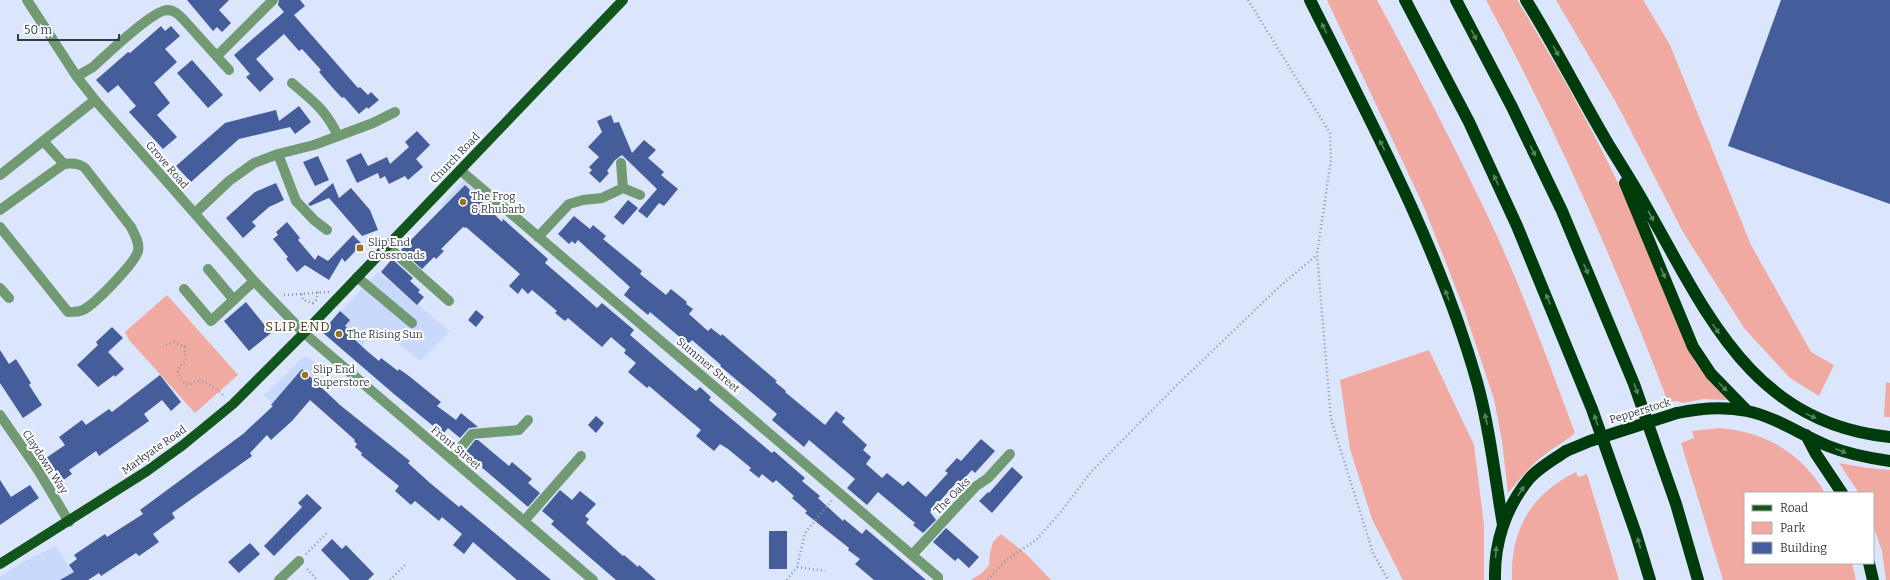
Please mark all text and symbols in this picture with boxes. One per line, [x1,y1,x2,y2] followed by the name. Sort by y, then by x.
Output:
[18,16,119,42] scale bar
[24,23,53,37] text: 50 m
[1321,23,1327,34] one-way arrow
[1471,29,1477,40] one-way arrow
[1553,45,1559,57] one-way arrow
[428,130,483,186] street label: Church Road
[143,139,191,192] street label: Grove Road
[1379,139,1385,151] one-way arrow
[1530,145,1536,156] one-way arrow
[1493,174,1499,185] one-way arrow
[471,190,525,216] place label: The Frog & Rhubarb
[458,197,468,207] marker: The Frog & Rhubarb
[1648,211,1655,222] one-way arrow
[368,236,425,262] place label: Slip End Crossroads
[355,243,365,253] marker: Slip End Crossroads
[1583,264,1589,275] one-way arrow
[1660,268,1666,279] one-way arrow
[1444,289,1450,301] one-way arrow
[1545,294,1551,305] one-way arrow
[265,319,331,334] district label: SLIP END
[1712,324,1720,334] one-way arrow
[347,328,423,341] place label: The Rising Sun
[334,329,344,339] marker: The Rising Sun
[674,335,742,395] street label: Summer Street
[313,363,370,389] place label: Slip End Superstore
[300,370,310,380] marker: Slip End Superstore
[1718,382,1728,392] one-way arrow
[1633,384,1639,396] one-way arrow
[1608,395,1673,426] street label: Pepperstock
[1483,413,1489,425] one-way arrow
[1592,413,1598,425] one-way arrow
[1806,413,1817,419] one-way arrow
[119,423,189,477] street label: Markyate Road
[428,423,484,473] street label: Front Street
[20,428,71,496] street label: Claydown Way
[1835,449,1847,455] one-way arrow
[931,475,973,517] street label: The Oaks
[1517,486,1525,496] one-way arrow
[1744,492,1874,564] legend
[1780,501,1808,515] text: Road
[1780,521,1806,535] text: Park
[1636,536,1642,548] one-way arrow
[1780,541,1827,555] text: Building
[1493,546,1500,558] one-way arrow

